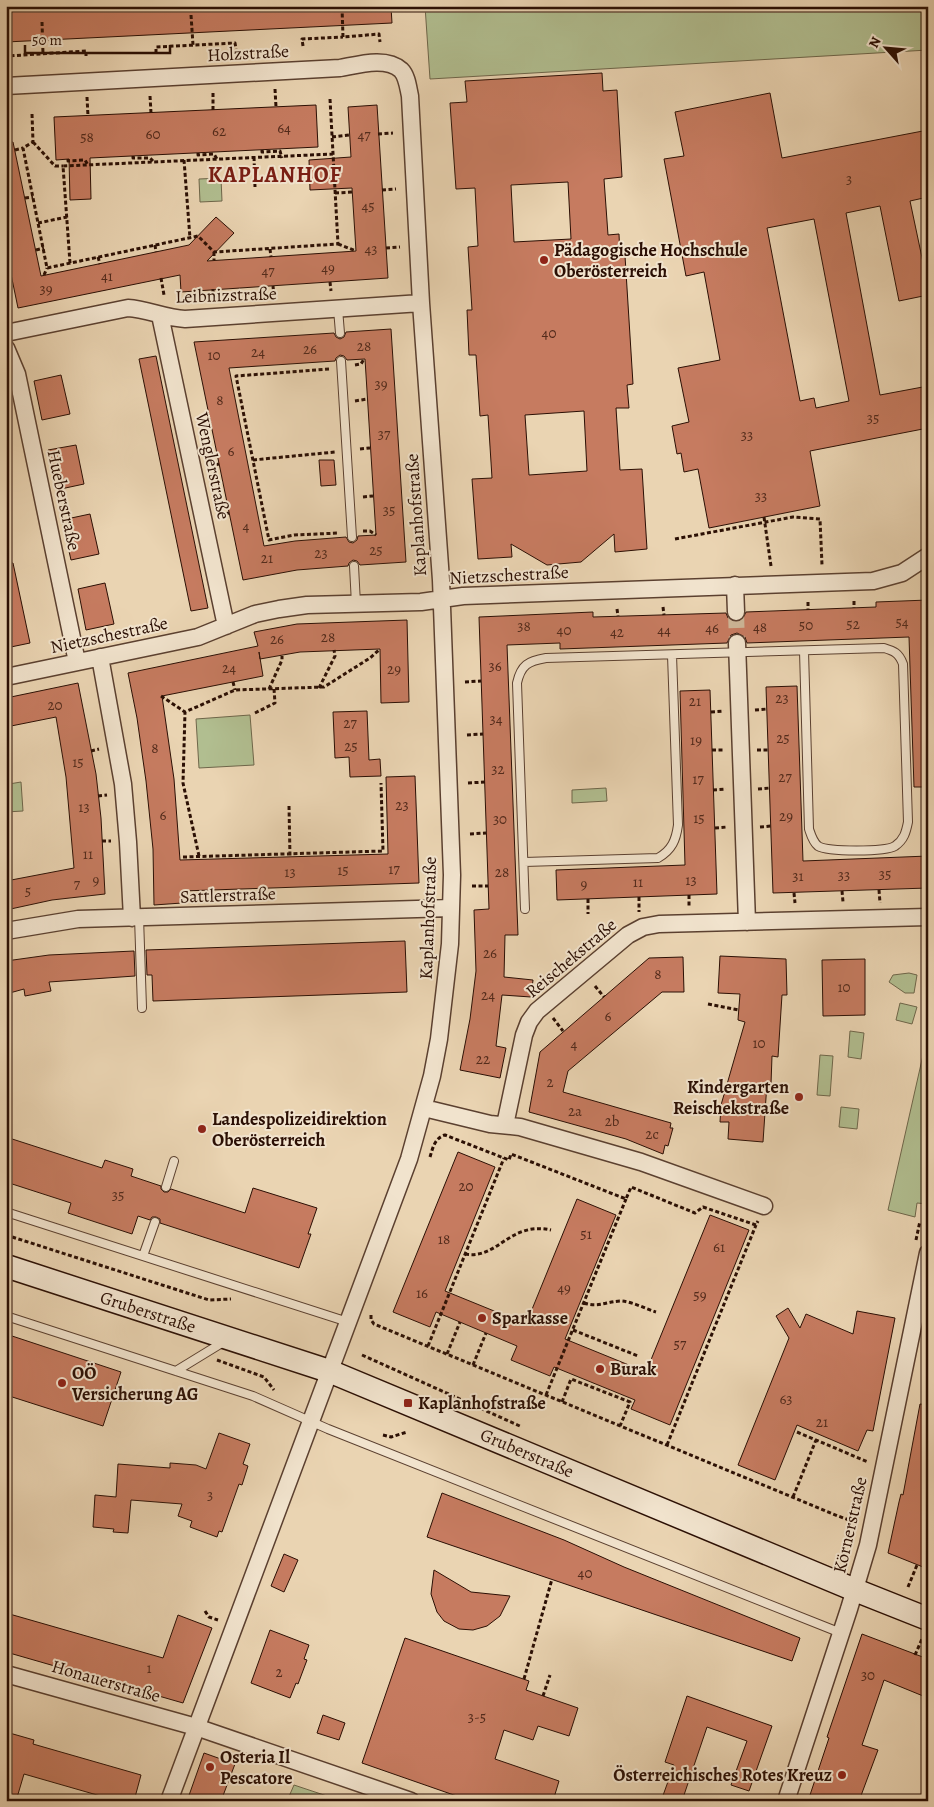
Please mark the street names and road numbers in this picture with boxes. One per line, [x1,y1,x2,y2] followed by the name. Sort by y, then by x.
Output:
[207,39,289,67] street label: Holzstraße
[175,281,277,309] street label: Leibnizstraße
[190,409,236,522] street label: Wenglerstraße
[42,447,86,553] street label: Hueberstraße
[400,453,432,577] street label: Kaplanhofstraße
[449,560,569,590] street label: Nietzschestraße
[48,611,170,659] street label: Nietzschestraße
[414,856,442,980] street label: Kaplanhofstraße
[180,881,276,909] street label: Sattlerstraße
[520,913,622,1003] street label: Reischekstraße
[97,1285,199,1339] street label: Gruberstraße
[477,1423,577,1483] street label: Gruberstraße
[827,1474,873,1576] street label: Körnerstraße
[49,1654,163,1708] street label: Honauerstraße

